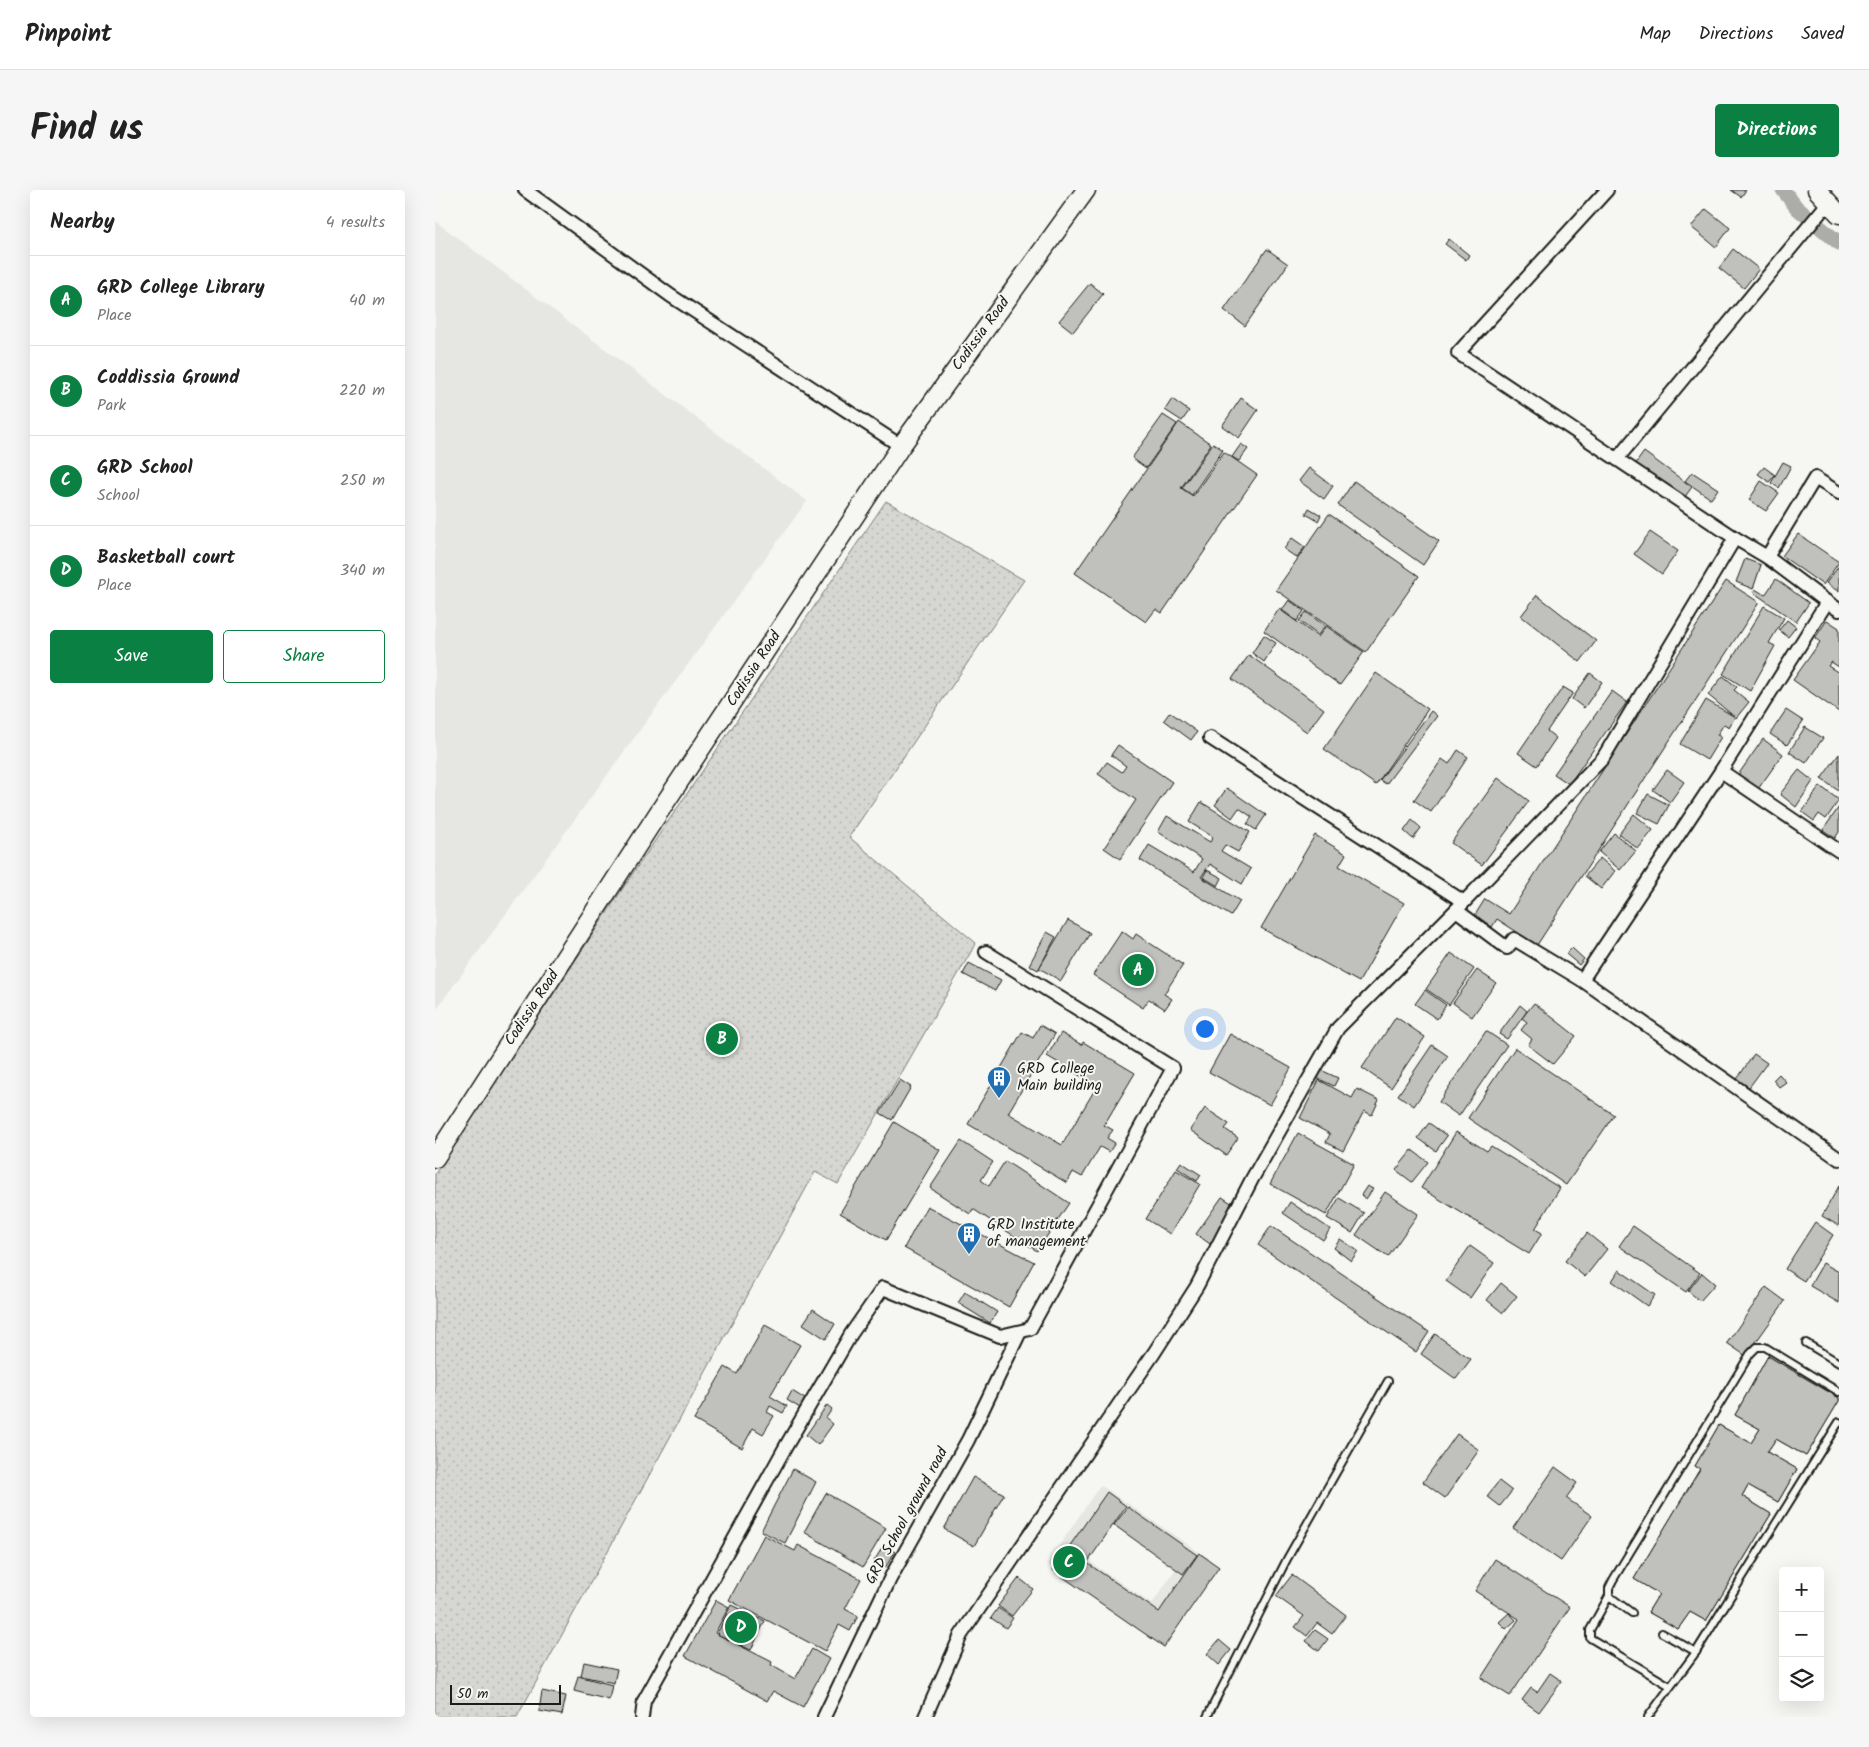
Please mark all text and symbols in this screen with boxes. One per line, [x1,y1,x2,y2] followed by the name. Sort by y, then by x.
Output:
[25,15,112,54] text: Pinpoint
[1639,20,1671,49] text: Map
[1699,20,1773,49] text: Directions
[1801,20,1844,49] text: Saved
[30,102,143,158] text: Find us
[1715,104,1839,157] button: Directions
[50,206,115,239] text: Nearby
[326,210,385,235] text: 4 results
[97,273,265,303] text: GRD College Library
[61,288,71,313] text: A
[349,288,385,313] text: 40 m
[946,292,1016,376] street label: Codissia Road
[97,303,131,328] text: Place
[97,363,239,393] text: Coddissia Ground
[61,378,71,403] text: B
[339,378,385,403] text: 220 m
[97,393,126,418] text: Park
[97,453,193,483] text: GRD School
[61,468,71,493] text: C
[340,468,385,493] text: 250 m
[97,483,140,508] text: School
[97,543,235,573] text: Basketball court
[61,558,71,583] text: D
[340,558,385,583] text: 340 m
[97,573,131,598] text: Place
[720,626,788,712] street label: Codissia Road
[50,630,213,683] button: Save
[223,630,385,683] button: Share
[1122,951,1154,989] pin: A
[498,965,566,1051] street label: Codissia Road
[1192,1016,1218,1042] your location
[706,1020,738,1058] pin: B
[1017,1057,1102,1098] place label: GRD College Main building
[986,1065,1012,1099] building icon: GRD College Main building
[987,1213,1086,1254] place label: GRD Institute of management
[956,1221,982,1255] building icon: GRD Institute of management
[859,1443,955,1589] street label: GRD School ground road
[1053,1543,1085,1581] pin: C
[1779,1567,1824,1702] map controls
[1779,1567,1824,1612] button: +
[725,1608,757,1646] pin: D
[1779,1612,1824,1657] button: −
[1779,1657,1824,1702] button: layers
[450,1682,561,1705] scale bar
[457,1683,488,1705] text: 50 m

